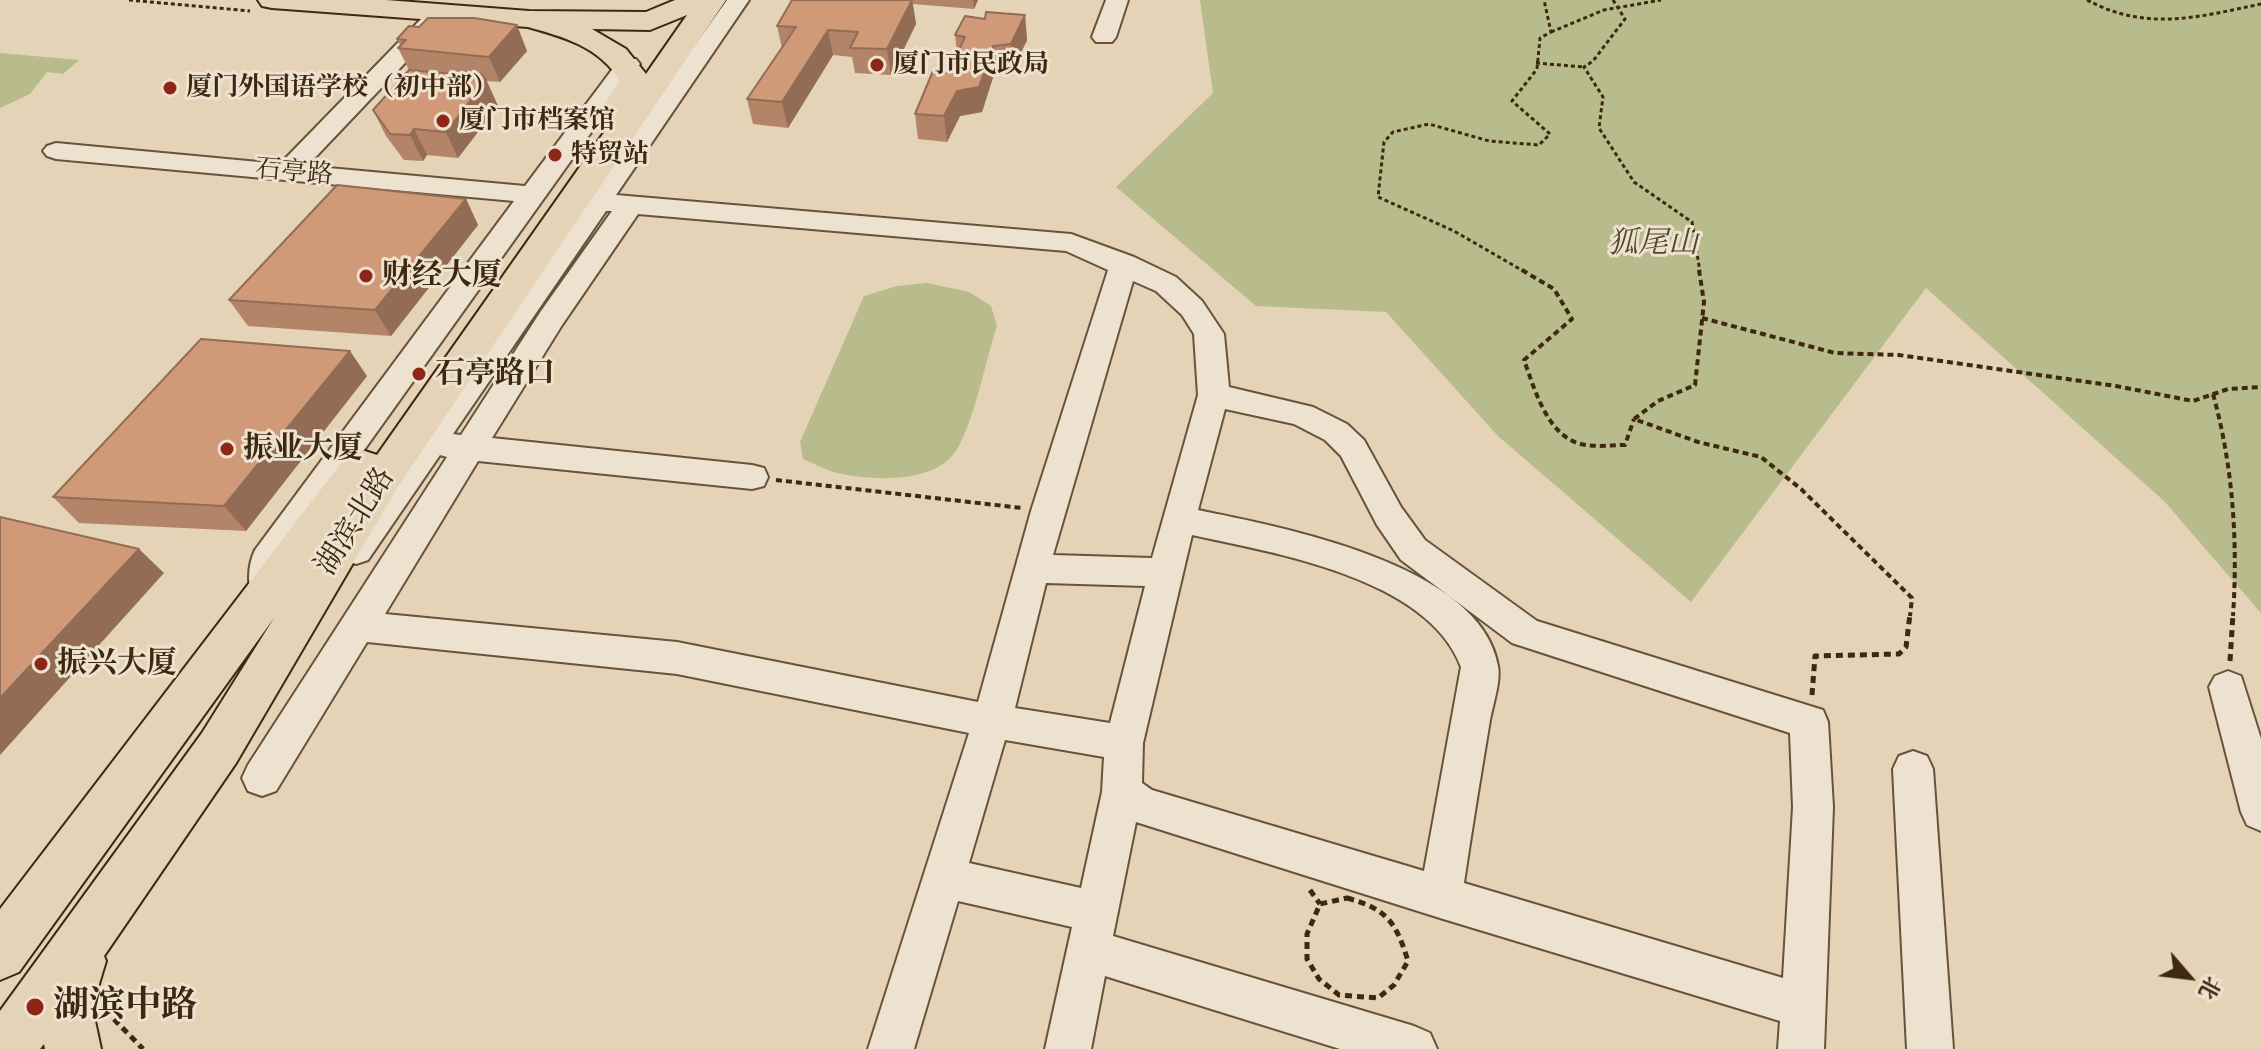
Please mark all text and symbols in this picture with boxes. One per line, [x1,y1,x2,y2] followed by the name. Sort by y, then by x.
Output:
[893,49,1049,81] place label: 厦门市民政局
[868,56,886,74] marker: 厦门市民政局
[186,72,498,104] place label: 厦门外国语学校（初中部）
[161,79,179,97] marker: 厦门外国语学校（初中部）
[459,105,615,137] place label: 厦门市档案馆
[434,112,452,130] marker: 厦门市档案馆
[571,139,649,171] place label: 特贸站
[546,146,564,164] marker: 特贸站
[254,154,334,192] street label: 石亭路
[1608,226,1698,262] park label: 狐尾山
[382,258,502,294] place label: 财经大厦
[357,267,375,285] marker: 财经大厦
[435,356,555,392] place label: 石亭路口
[410,365,428,383] marker: 石亭路口
[243,431,363,467] place label: 振业大厦
[218,440,236,458] marker: 振业大厦
[309,462,403,582] street label: 湖滨北路
[57,646,177,682] place label: 振兴大厦
[32,655,50,673] marker: 振兴大厦
[2149,937,2229,1017] north arrow
[2191,971,2229,1005] text: 北
[53,985,197,1029] place label: 湖滨中路
[24,996,46,1018] marker: 湖滨中路

